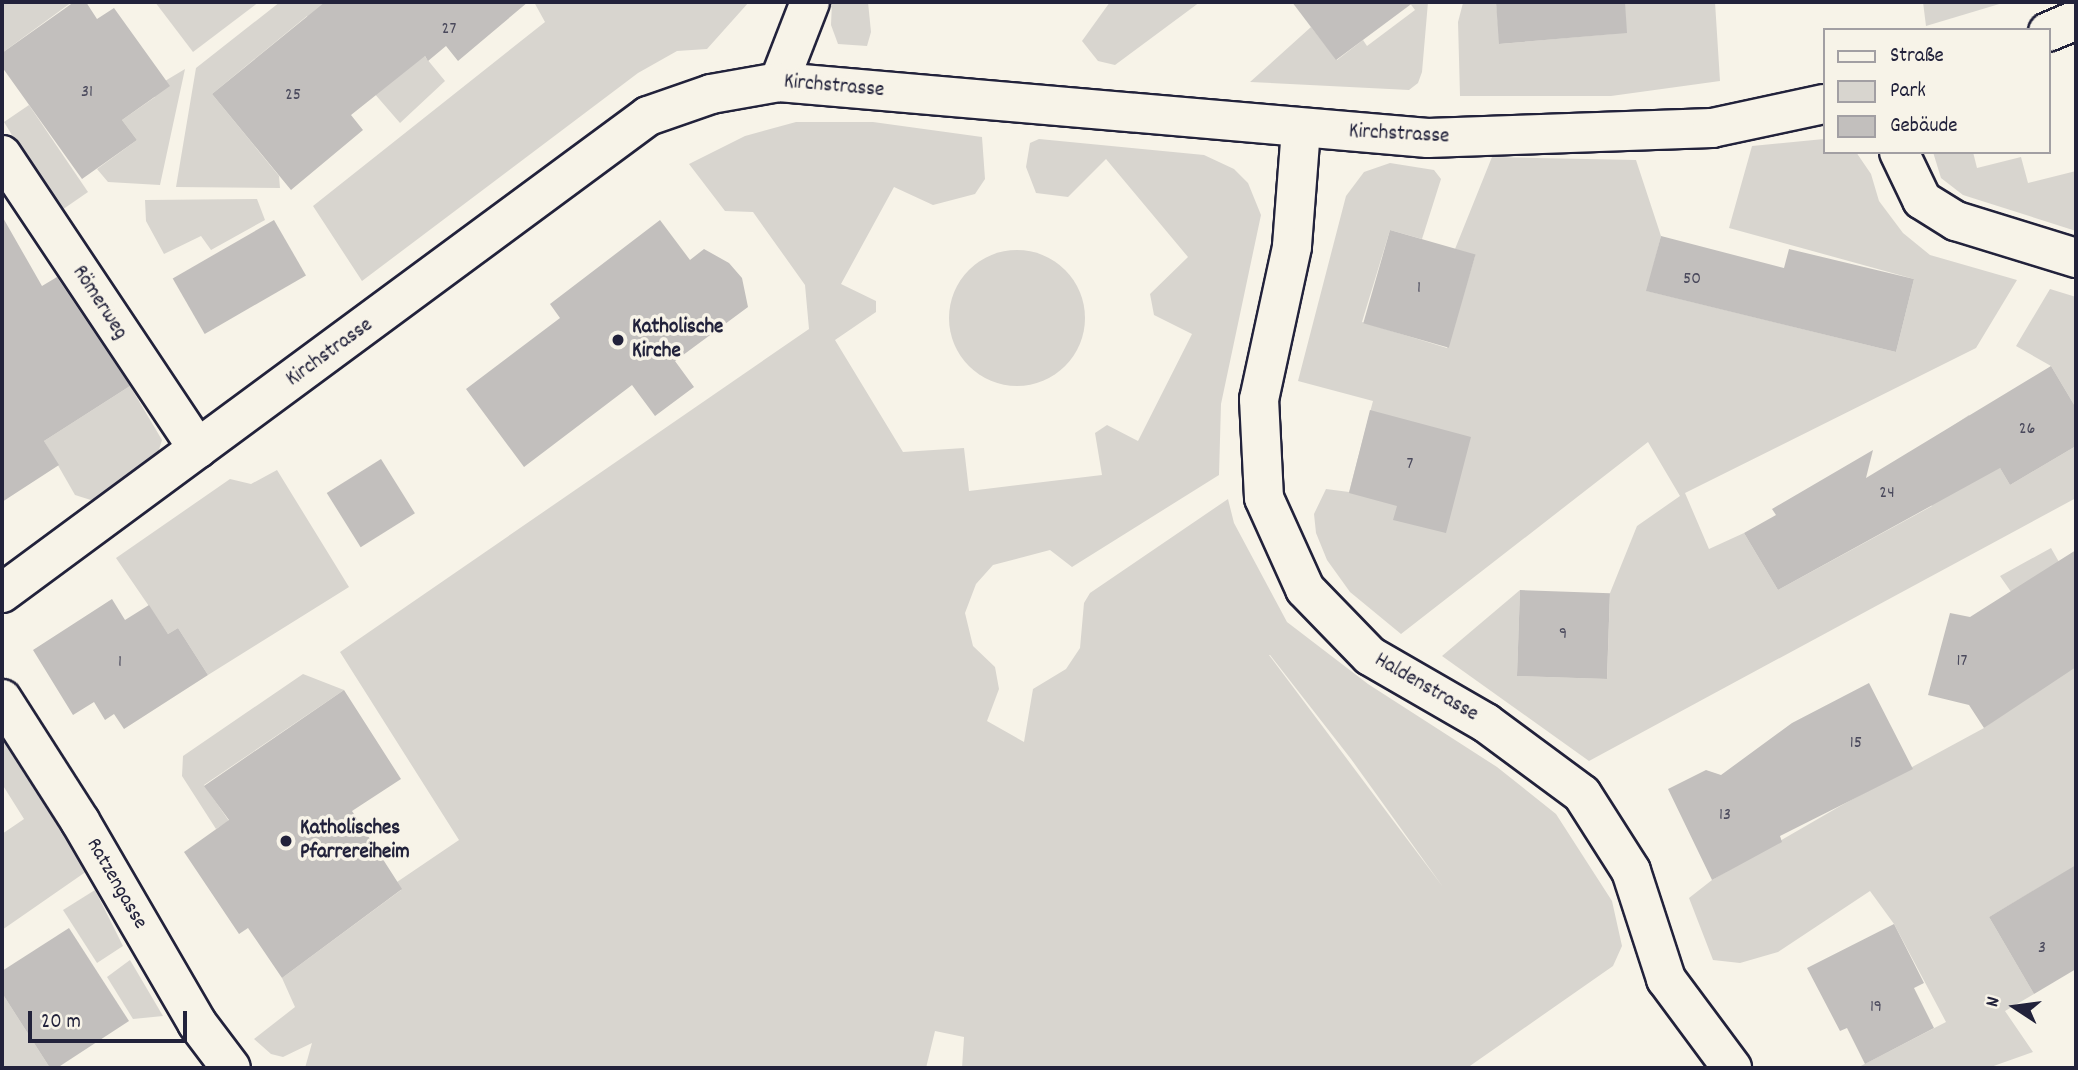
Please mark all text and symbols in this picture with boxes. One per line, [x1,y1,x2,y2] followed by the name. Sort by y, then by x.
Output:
[442,19,456,41] house number: 27
[1822,28,2050,154] legend
[1890,42,1944,72] text: Straße
[783,70,885,104] street label: Kirchstrasse
[1890,77,1926,107] text: Park
[81,82,93,104] house number: 31
[285,85,301,107] house number: 25
[1890,112,1958,142] text: Gebäude
[1348,120,1450,150] street label: Kirchstrasse
[66,261,132,345] street label: Römerweg
[1683,269,1701,291] house number: 50
[1417,278,1421,300] house number: 1
[282,313,378,393] street label: Kirchstrasse
[632,315,723,365] place label: Katholische Kirche
[610,332,626,348] marker: Katholische Kirche
[2019,419,2035,441] house number: 26
[1407,454,1413,476] house number: 7
[1879,483,1895,505] house number: 24
[1559,624,1567,646] house number: 9
[1370,648,1482,728] street label: Haldenstrasse
[1957,651,1967,673] house number: 17
[118,652,122,674] house number: 1
[1850,733,1862,755] house number: 15
[1719,805,1731,827] house number: 13
[300,816,410,866] place label: Katholisches Pfarrereiheim
[278,833,294,849] marker: Katholisches Pfarrereiheim
[80,834,152,934] street label: Ratzengasse
[2038,938,2046,960] house number: 3
[1980,972,2050,1042] north arrow
[1980,995,2008,1010] text: N
[32,996,191,1040] scale bar
[1870,997,1882,1019] house number: 19
[41,1008,81,1038] text: 20 m

